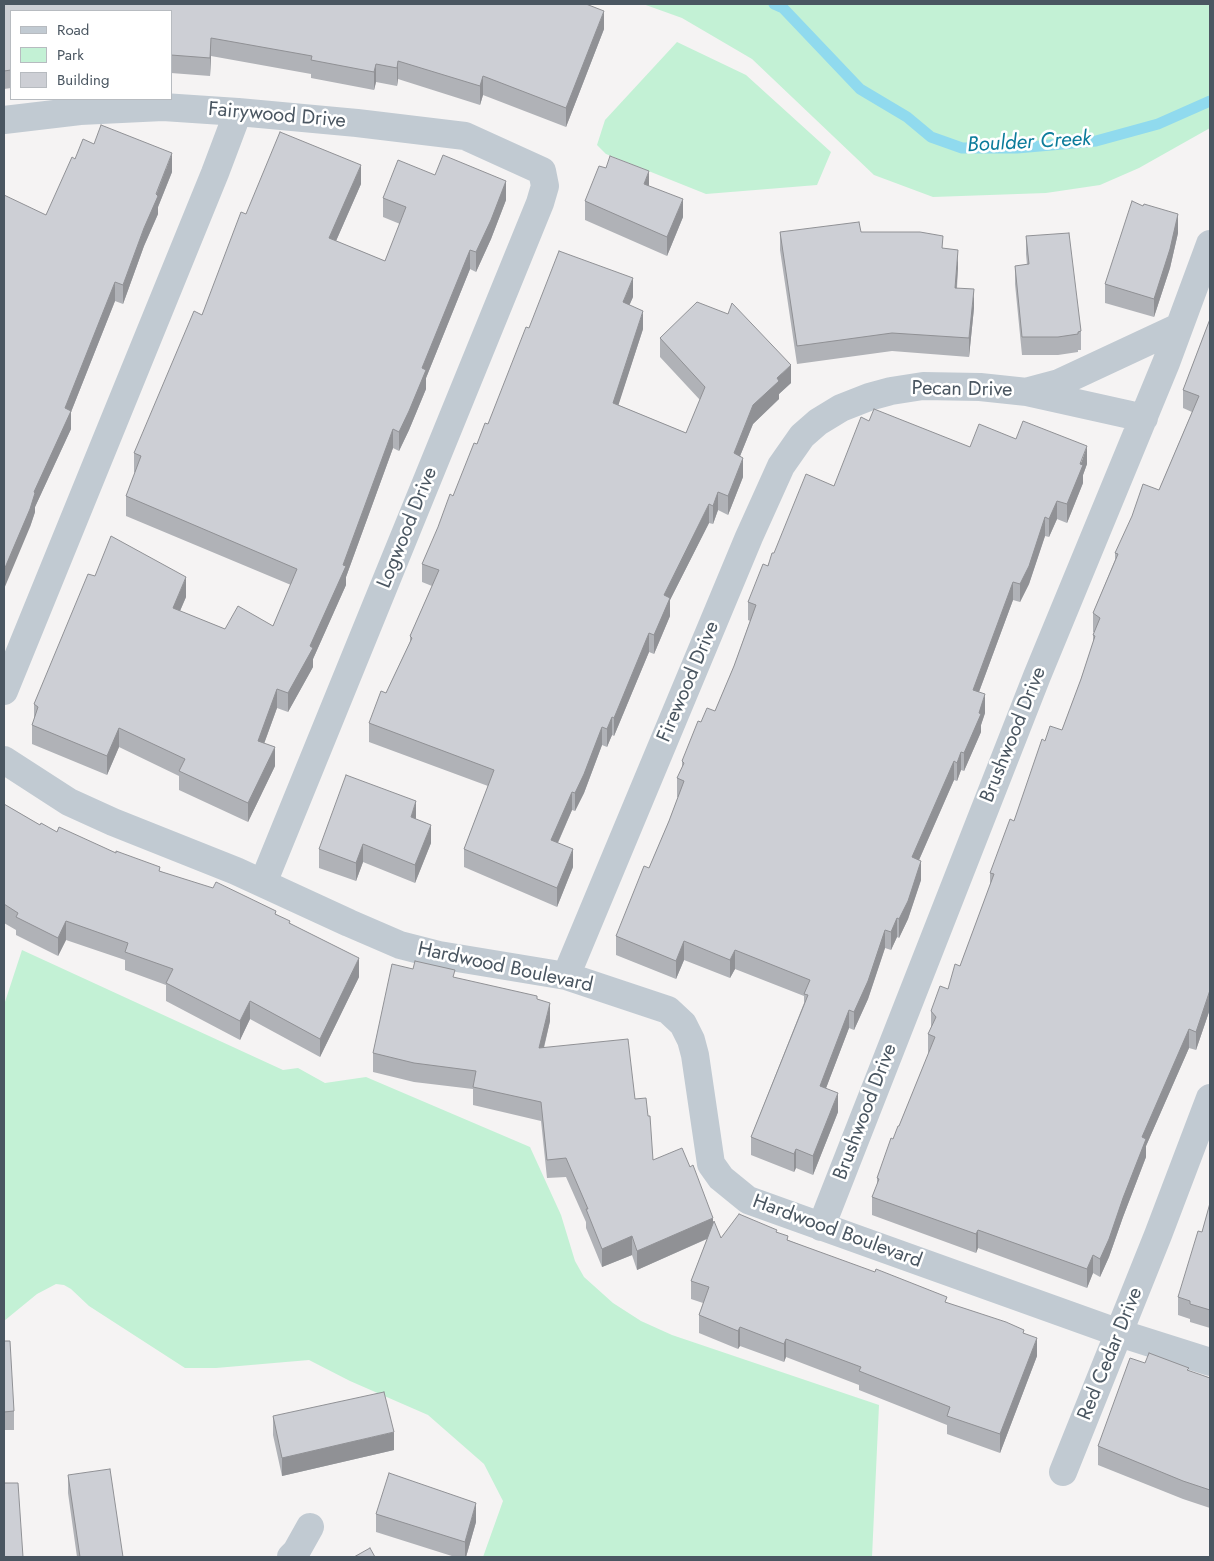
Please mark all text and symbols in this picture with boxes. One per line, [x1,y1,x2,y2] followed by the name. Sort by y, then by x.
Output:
[10,10,172,100] legend
[57,19,89,41] text: Road
[57,44,84,66] text: Park
[57,69,109,91] text: Building
[207,98,347,134] street label: Fairywood Drive
[966,127,1092,159] water label: Boulder Creek
[911,377,1013,403] street label: Pecan Drive
[373,464,443,592] street label: Logwood Drive
[653,618,725,746] street label: Firewood Drive
[976,664,1052,806] street label: Brushwood Drive
[415,938,595,998] street label: Hardwood Boulevard
[829,1040,903,1184] street label: Brushwood Drive
[749,1190,925,1274] street label: Hardwood Boulevard
[1073,1284,1149,1424] street label: Red Cedar Drive

